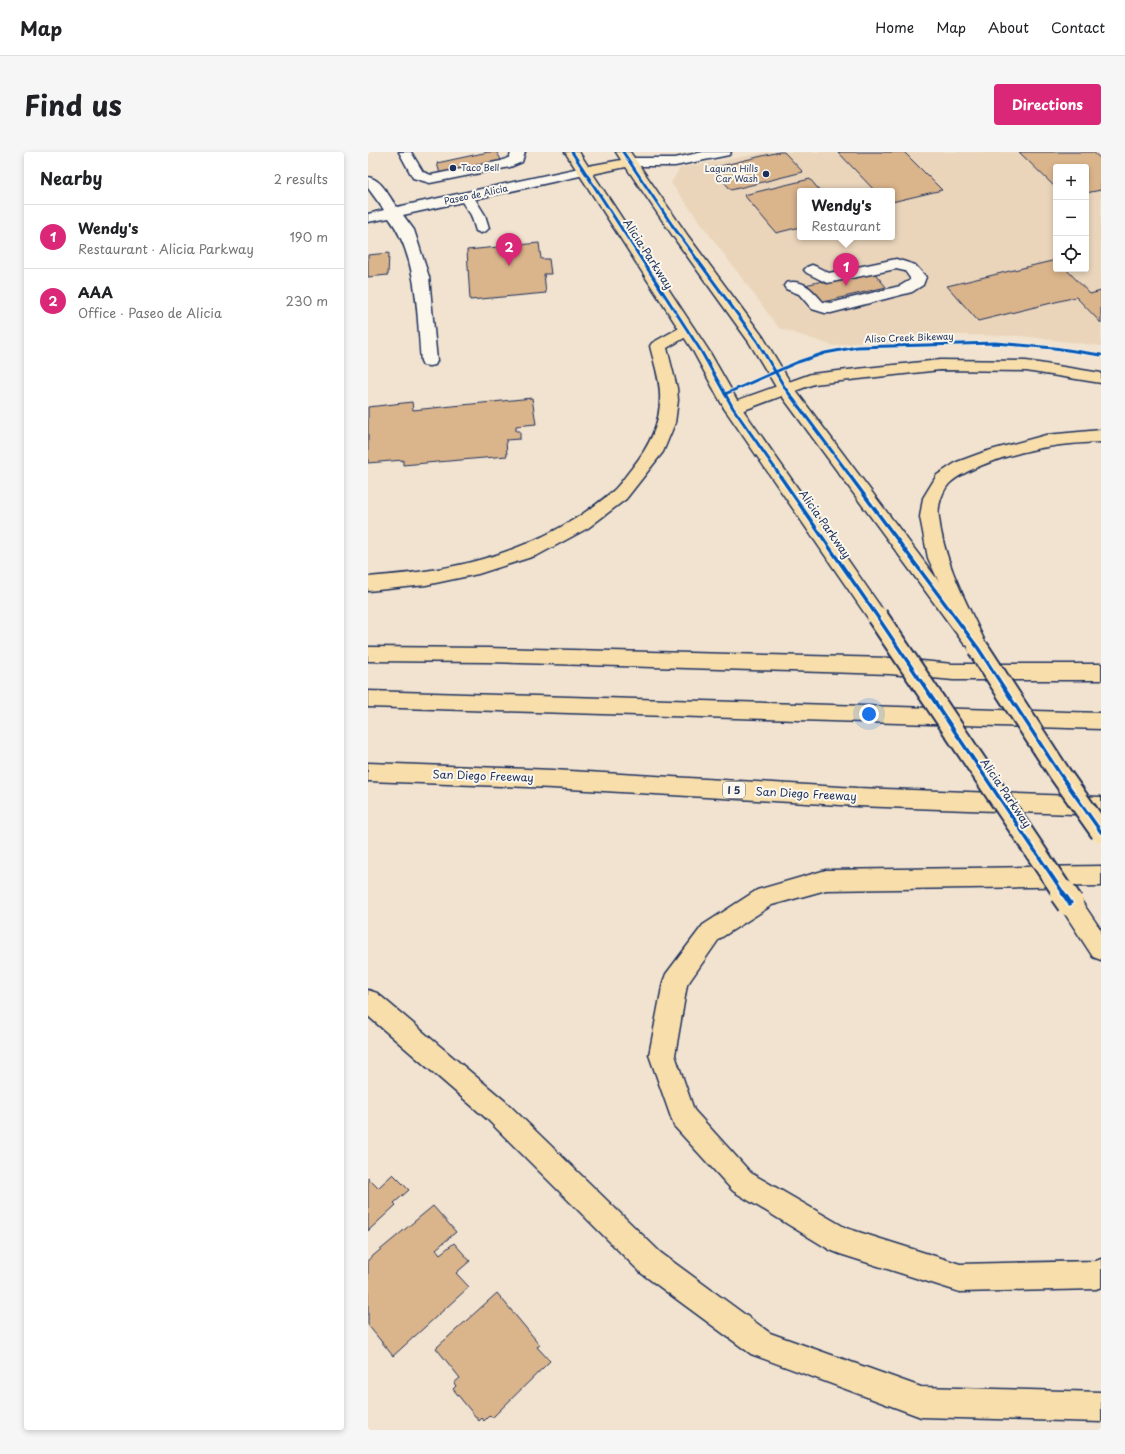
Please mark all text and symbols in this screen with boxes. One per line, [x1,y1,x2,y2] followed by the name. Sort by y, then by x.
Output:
[20,14,62,42] text: Map
[875,17,914,38] text: Home
[936,17,966,38] text: Map
[988,17,1029,38] text: About
[1051,17,1105,38] text: Contact
[24,83,122,126] text: Find us
[994,84,1101,125] button: Directions
[461,160,499,174] place label: Taco Bell
[705,161,758,185] place label: Laguna Hills Car Wash
[448,163,458,173] marker: Taco Bell
[1053,164,1089,272] map controls
[1053,164,1089,200] button: +
[40,165,102,191] text: Nearby
[274,169,328,188] text: 2 results
[761,169,771,179] marker: Laguna Hills Car Wash
[443,180,510,208] street label: Paseo de Alicia
[797,188,895,240] popup
[811,193,872,216] text: Wendy's
[1053,200,1089,236] button: −
[619,215,678,292] street label: Alicia Parkway
[78,216,138,239] text: Wendy's
[811,216,881,235] text: Restaurant
[50,227,56,246] text: 1
[289,227,328,246] text: 190 m
[496,233,522,266] pin: 2
[1053,236,1089,272] button: locate
[78,239,254,258] text: Restaurant · Alicia Parkway
[833,253,859,286] pin: 1
[78,280,113,303] text: AAA
[48,291,58,310] text: 2
[286,291,328,310] text: 230 m
[78,303,222,322] text: Office · Paseo de Alicia
[864,328,954,346] street label: Aliso Creek Bikeway
[795,486,856,562] street label: Alicia Parkway
[859,704,879,724] your location
[977,754,1036,831] street label: Alicia Parkway
[432,765,534,786] street label: San Diego Freeway
[723,782,745,798] road number: I 5
[755,782,857,805] street label: San Diego Freeway

